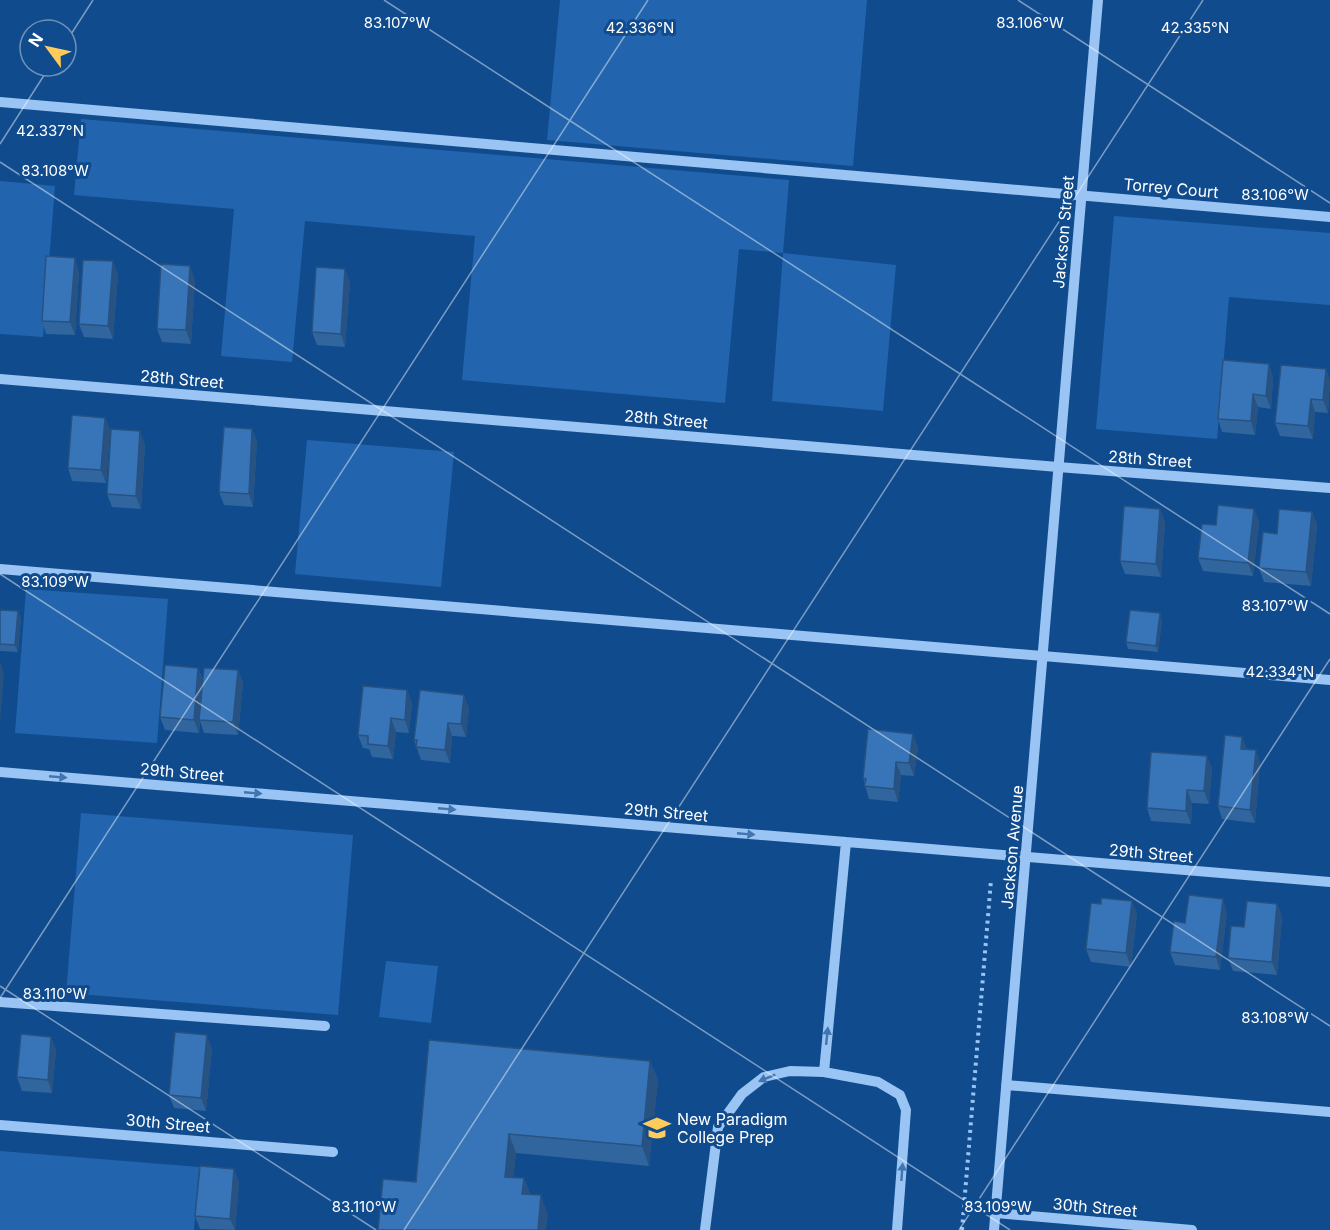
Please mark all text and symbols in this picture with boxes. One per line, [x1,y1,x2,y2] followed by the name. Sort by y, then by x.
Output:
[364,13,431,32] text: 83.107°W
[996,13,1064,32] text: 83.106°W
[18,18,78,78] north arrow
[606,18,674,37] text: 42.336°N
[1161,18,1229,37] text: 42.335°N
[24,29,47,50] text: N
[16,121,84,140] text: 42.337°N
[21,161,89,180] text: 83.108°W
[1123,174,1219,202] street label: Torrey Court
[1048,175,1078,289] street label: Jackson Street
[1241,185,1309,204] text: 83.106°W
[139,365,225,393] street label: 28th Street
[623,405,709,433] street label: 28th Street
[1107,446,1193,472] street label: 28th Street
[21,572,89,591] text: 83.109°W
[1242,596,1309,615] text: 83.107°W
[1246,662,1314,681] text: 42.334°N
[139,758,225,786] street label: 29th Street
[49,772,68,781] one-way arrow
[997,784,1027,910] street label: Jackson Avenue
[243,788,262,798] one-way arrow
[623,798,709,826] street label: 29th Street
[437,804,456,814] one-way arrow
[736,829,755,839] one-way arrow
[1108,839,1194,867] street label: 29th Street
[23,984,87,1003] text: 83.110°W
[1241,1008,1309,1027] text: 83.108°W
[823,1026,832,1045] one-way arrow
[757,1073,775,1083] one-way arrow
[125,1109,211,1137] street label: 30th Street
[677,1109,787,1147] place label: New Paradigm College Prep
[642,1113,672,1143] school or university icon: New Paradigm College Prep
[897,1162,907,1181] one-way arrow
[1052,1193,1138,1221] street label: 30th Street
[332,1197,396,1216] text: 83.110°W
[964,1197,1032,1216] text: 83.109°W

